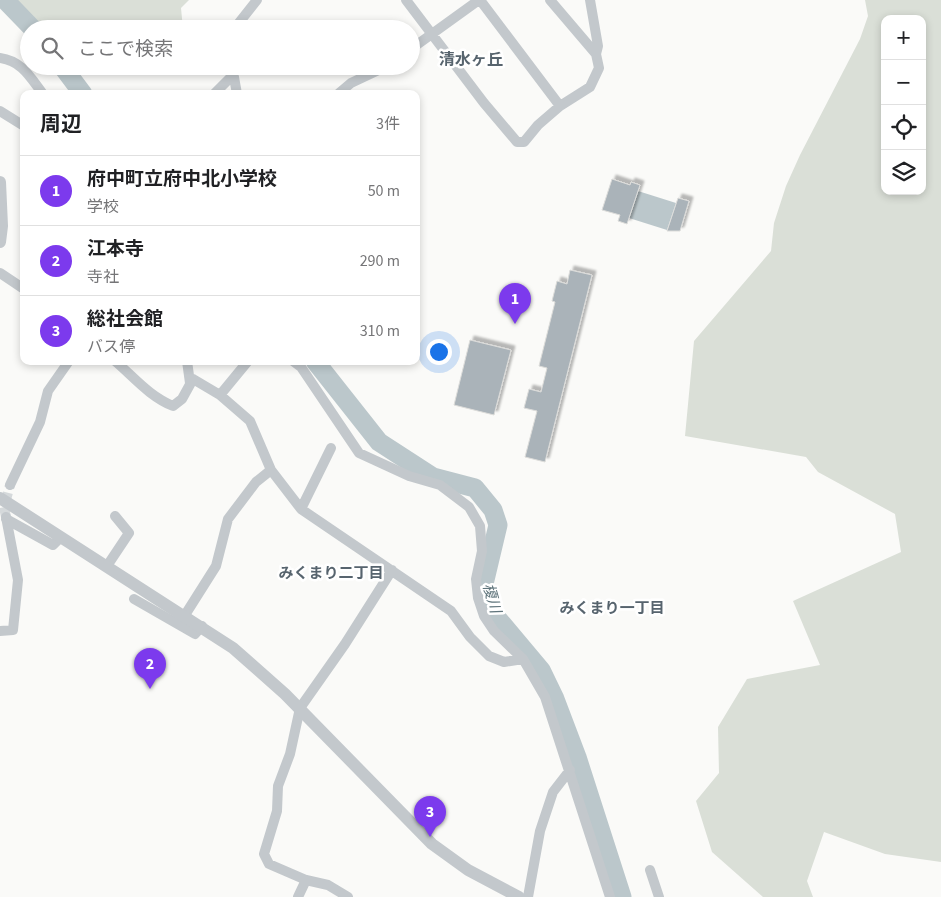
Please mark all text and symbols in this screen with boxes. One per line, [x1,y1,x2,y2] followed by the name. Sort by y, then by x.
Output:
[881,15,926,195] map controls
[881,15,926,60] button: +
[20,20,420,75] search box
[38,34,66,62] icon: search
[78,36,173,63] text: ここで検索
[439,49,503,71] district label: 清水ヶ丘
[881,60,926,105] button: −
[881,105,926,150] button: locate
[40,109,82,139] text: 周辺
[376,113,400,135] text: 3件
[881,150,926,195] button: layers
[87,166,277,193] text: 府中町立府中北小学校
[52,180,60,202] text: 1
[368,180,400,202] text: 50 m
[87,196,119,218] text: 学校
[87,236,144,263] text: 江本寺
[52,250,60,272] text: 2
[360,250,400,272] text: 290 m
[87,266,119,288] text: 寺社
[499,283,531,324] pin: 1
[87,306,163,333] text: 総社会館
[52,320,60,342] text: 3
[360,320,400,342] text: 310 m
[87,336,135,358] text: バス停
[426,339,452,365] your location
[278,563,384,584] district label: みくまり二丁目
[477,581,506,617] water label: 榎川
[559,598,665,619] district label: みくまり一丁目
[134,648,166,689] pin: 2
[414,796,446,837] pin: 3

